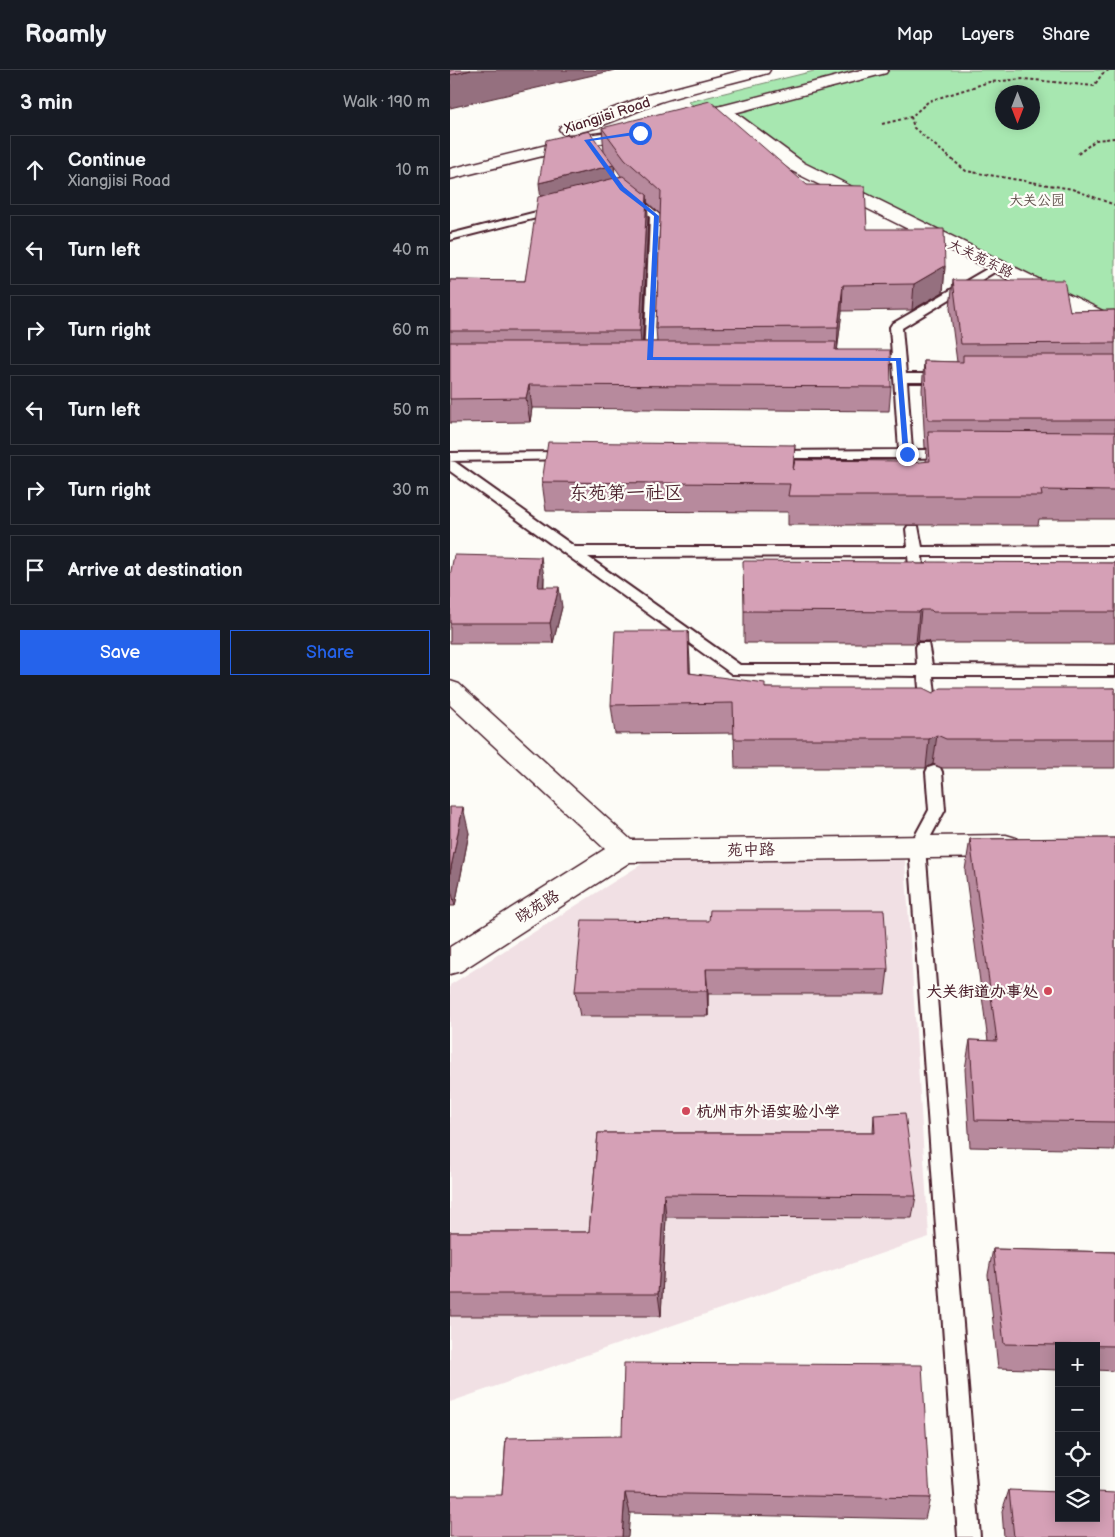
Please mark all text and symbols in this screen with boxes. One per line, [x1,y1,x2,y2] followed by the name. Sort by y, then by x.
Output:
[25,20,106,49] text: Roamly
[897,24,933,45] text: Map
[961,24,1014,45] text: Layers
[1042,24,1090,45] text: Share
[995,85,1040,130] north arrow
[20,90,73,115] text: 3 min
[343,93,430,112] text: Walk · 190 m
[561,94,652,138] street label: Xiangjisi Road
[629,122,652,145] route start
[68,149,146,172] text: Continue
[21,156,49,184] icon: ahead
[396,161,429,180] text: 10 m
[68,172,170,191] text: Xiangjisi Road
[1009,192,1065,209] park label: 大关公园
[946,235,1016,281] street label: 大关苑东路
[21,236,49,264] icon: left
[68,239,140,262] text: Turn left
[392,241,429,260] text: 40 m
[21,316,49,344] icon: right
[68,319,151,342] text: Turn right
[392,321,429,340] text: 60 m
[21,396,49,424] icon: left
[68,399,140,422] text: Turn left
[393,401,429,420] text: 50 m
[896,443,919,466] route end
[21,476,49,504] icon: right
[68,479,151,502] text: Turn right
[392,481,429,500] text: 30 m
[569,482,683,505] district label: 东苑第一社区
[21,556,49,584] icon: arrive
[68,559,243,582] text: Arrive at destination
[20,630,220,675] button: Save
[230,630,430,675] button: Share
[727,841,775,860] street label: 苑中路
[512,886,563,928] street label: 晓苑路
[926,983,1039,1002] place label: 大关街道办事处
[1042,985,1054,997] marker: 大关街道办事处
[696,1103,840,1122] place label: 杭州市外语实验小学
[680,1105,692,1117] marker: 杭州市外语实验小学
[1055,1342,1100,1522] map controls
[1055,1342,1100,1387] button: +
[1055,1387,1100,1432] button: −
[1055,1432,1100,1477] button: locate
[1055,1477,1100,1522] button: layers

